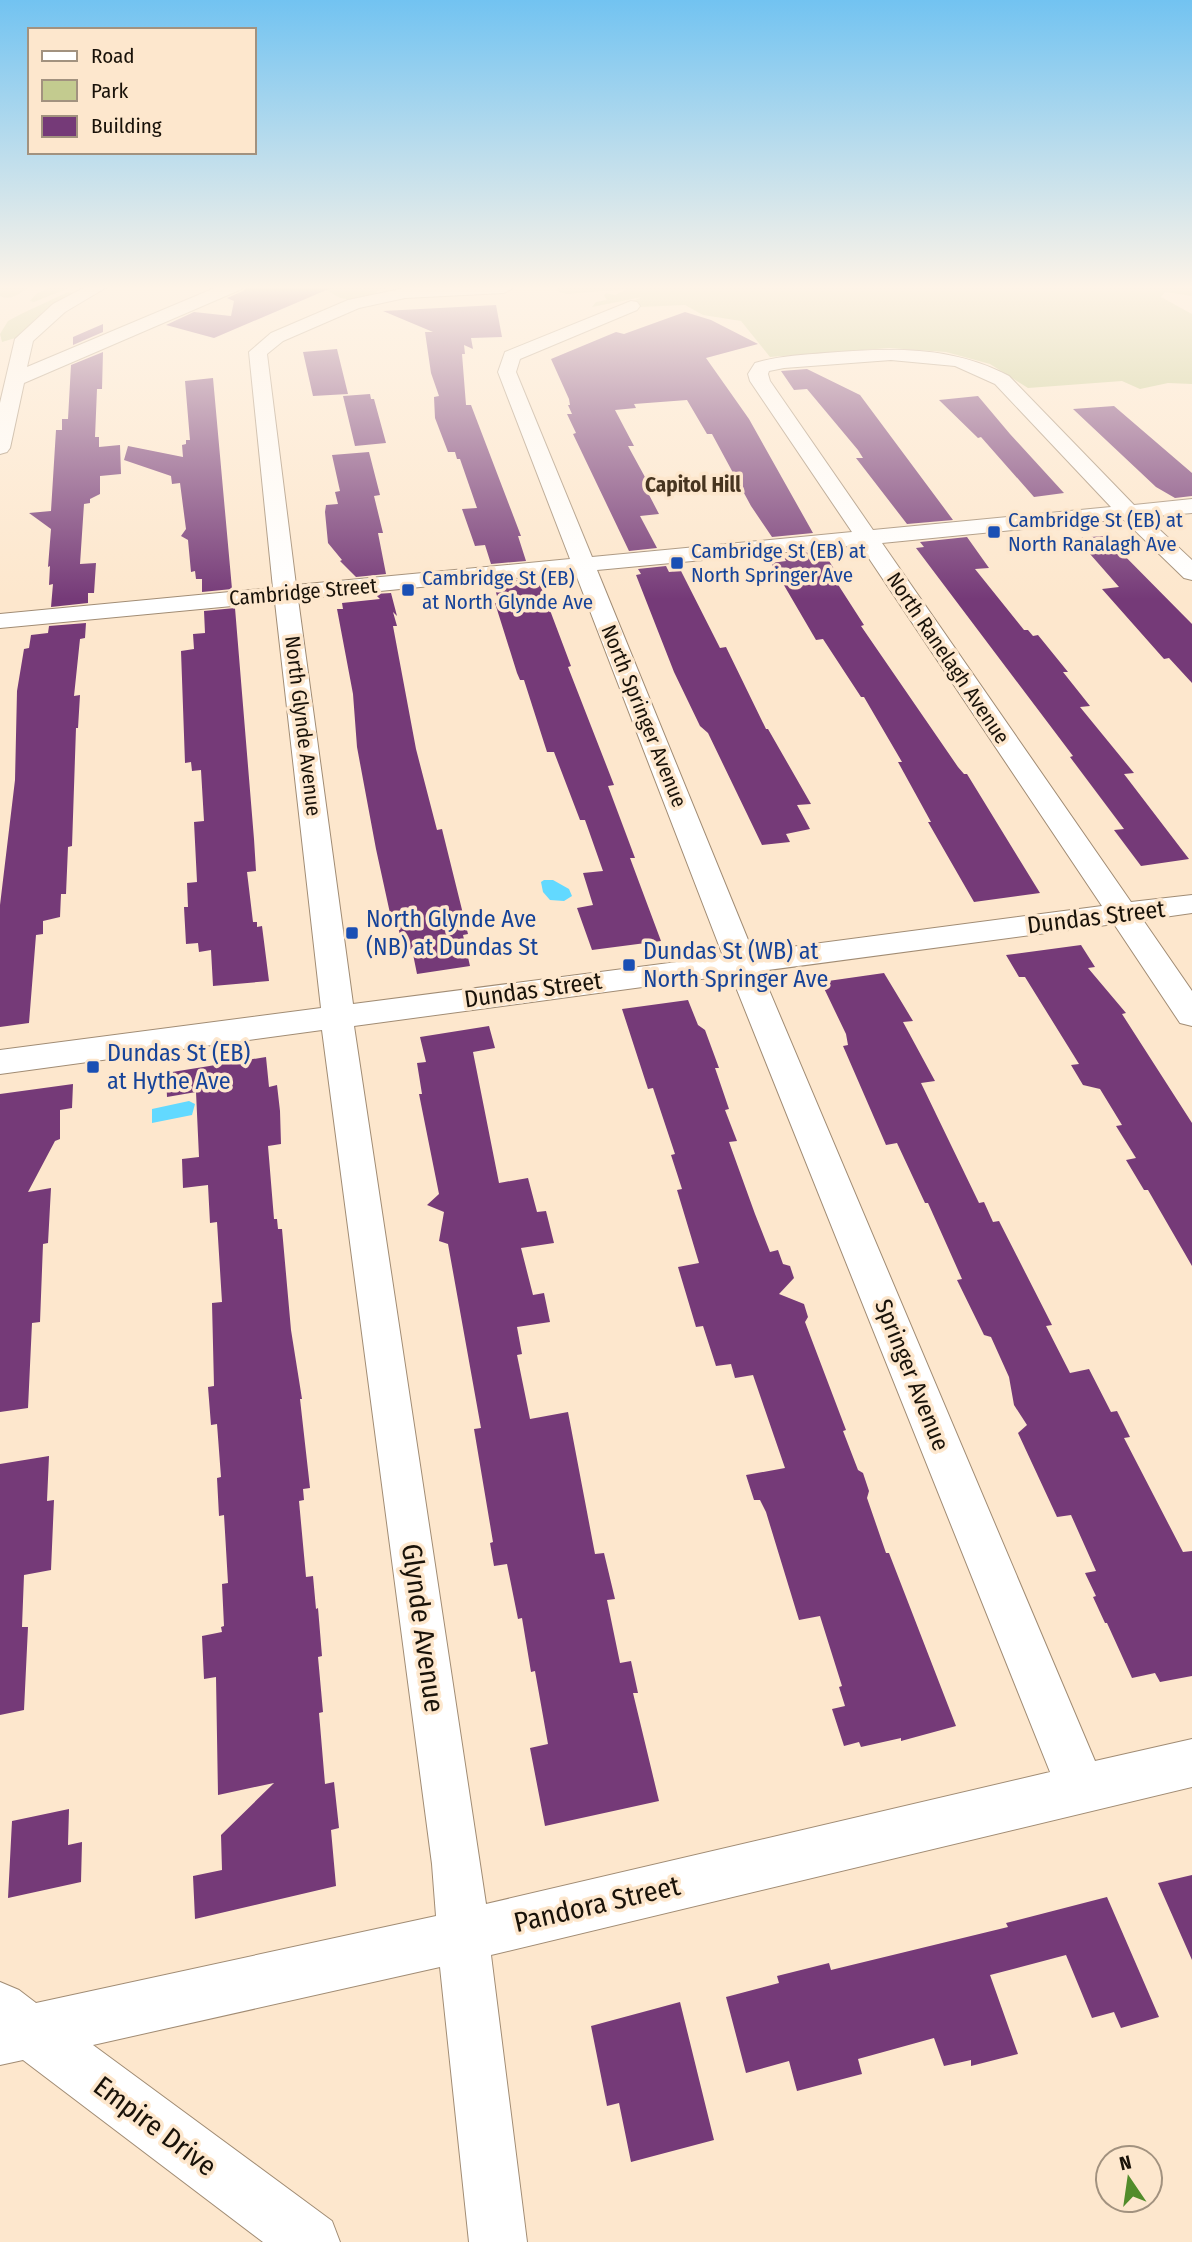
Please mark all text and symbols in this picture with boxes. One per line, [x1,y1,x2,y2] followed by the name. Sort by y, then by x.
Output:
[28,28,256,154] legend
[91,43,135,69] text: Road
[91,78,129,104] text: Park
[91,113,162,139] text: Building
[645,472,741,498] district label: Capitol Hill
[1008,507,1183,557] place label: Cambridge St (EB) at North Ranalagh Ave
[986,524,1002,540] marker: Cambridge St (EB) at North Ranalagh Ave
[691,538,866,588] place label: Cambridge St (EB) at North Springer Ave
[669,555,685,571] marker: Cambridge St (EB) at North Springer Ave
[422,565,593,615] place label: Cambridge St (EB) at North Glynde Ave
[881,567,1015,749] street label: North Ranelagh Avenue
[228,573,378,611] street label: Cambridge Street
[400,582,416,598] marker: Cambridge St (EB) at North Glynde Ave
[596,621,692,811] street label: North Springer Avenue
[279,634,327,818] street label: North Glynde Avenue
[1026,895,1167,939] street label: Dundas Street
[366,905,538,961] place label: North Glynde Ave (NB) at Dundas St
[344,925,360,941] marker: North Glynde Ave (NB) at Dundas St
[643,937,828,993] place label: Dundas St (WB) at North Springer Ave
[621,957,637,973] marker: Dundas St (WB) at North Springer Ave
[462,966,604,1014] street label: Dundas Street
[107,1039,250,1095] place label: Dundas St (EB) at Hythe Ave
[85,1059,101,1075] marker: Dundas St (EB) at Hythe Ave
[869,1295,955,1455] street label: Springer Avenue
[395,1542,451,1714] street label: Glynde Avenue
[511,1869,684,1939] street label: Pandora Street
[87,2069,223,2183] street label: Empire Drive
[1094,2144,1164,2214] north arrow
[1117,2150,1133,2175] text: N

